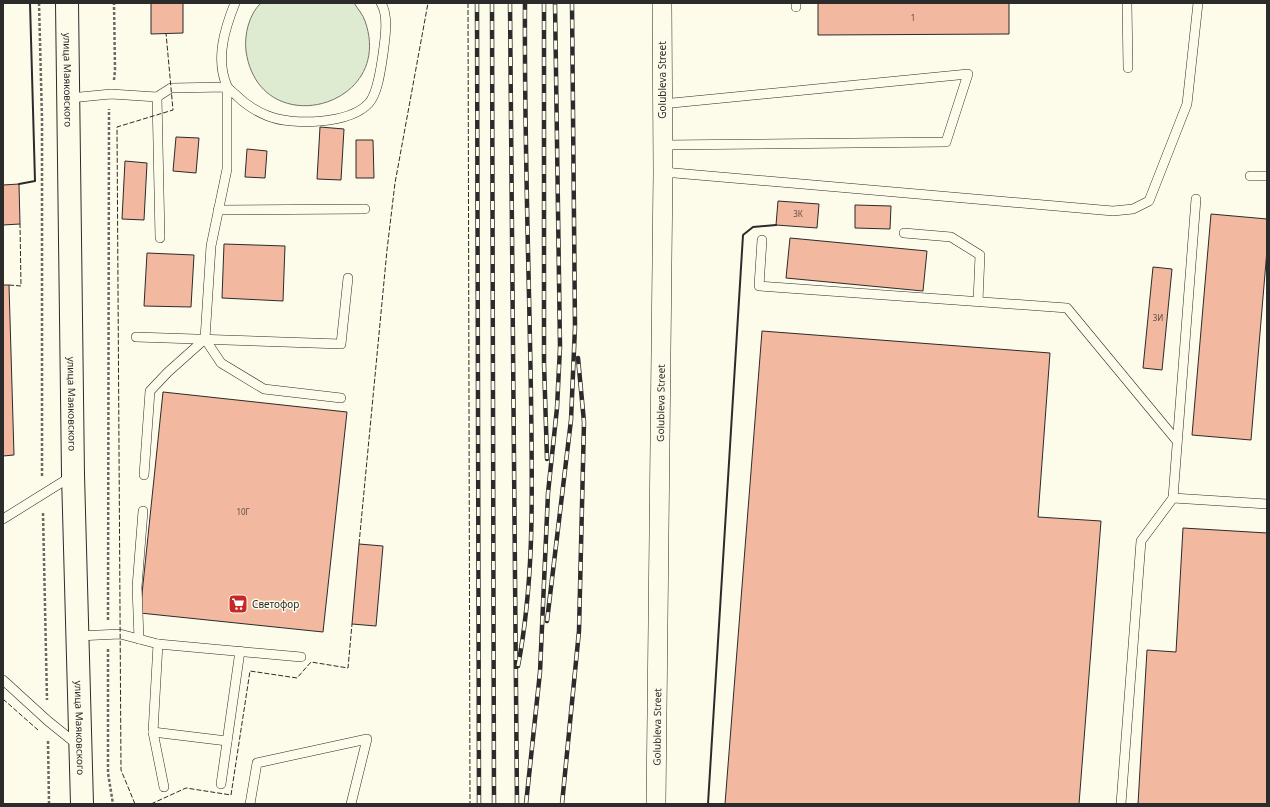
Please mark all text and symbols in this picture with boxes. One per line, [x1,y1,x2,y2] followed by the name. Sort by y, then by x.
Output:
[911,12,915,23] house number: 1
[60,33,76,127] street label: улица Маяковского
[655,41,669,119] street label: Golubleva Street
[793,208,803,219] house number: 3К
[1153,312,1163,323] house number: 3И
[64,357,80,451] street label: улица Маяковского
[653,364,668,442] street label: Golubleva Street
[236,506,250,517] house number: 10Г
[227,593,249,615] supermarket icon: Светофор
[252,597,299,611] place label: Светофор
[72,681,88,775] street label: улица Маяковского
[649,688,664,766] street label: Golubleva Street

